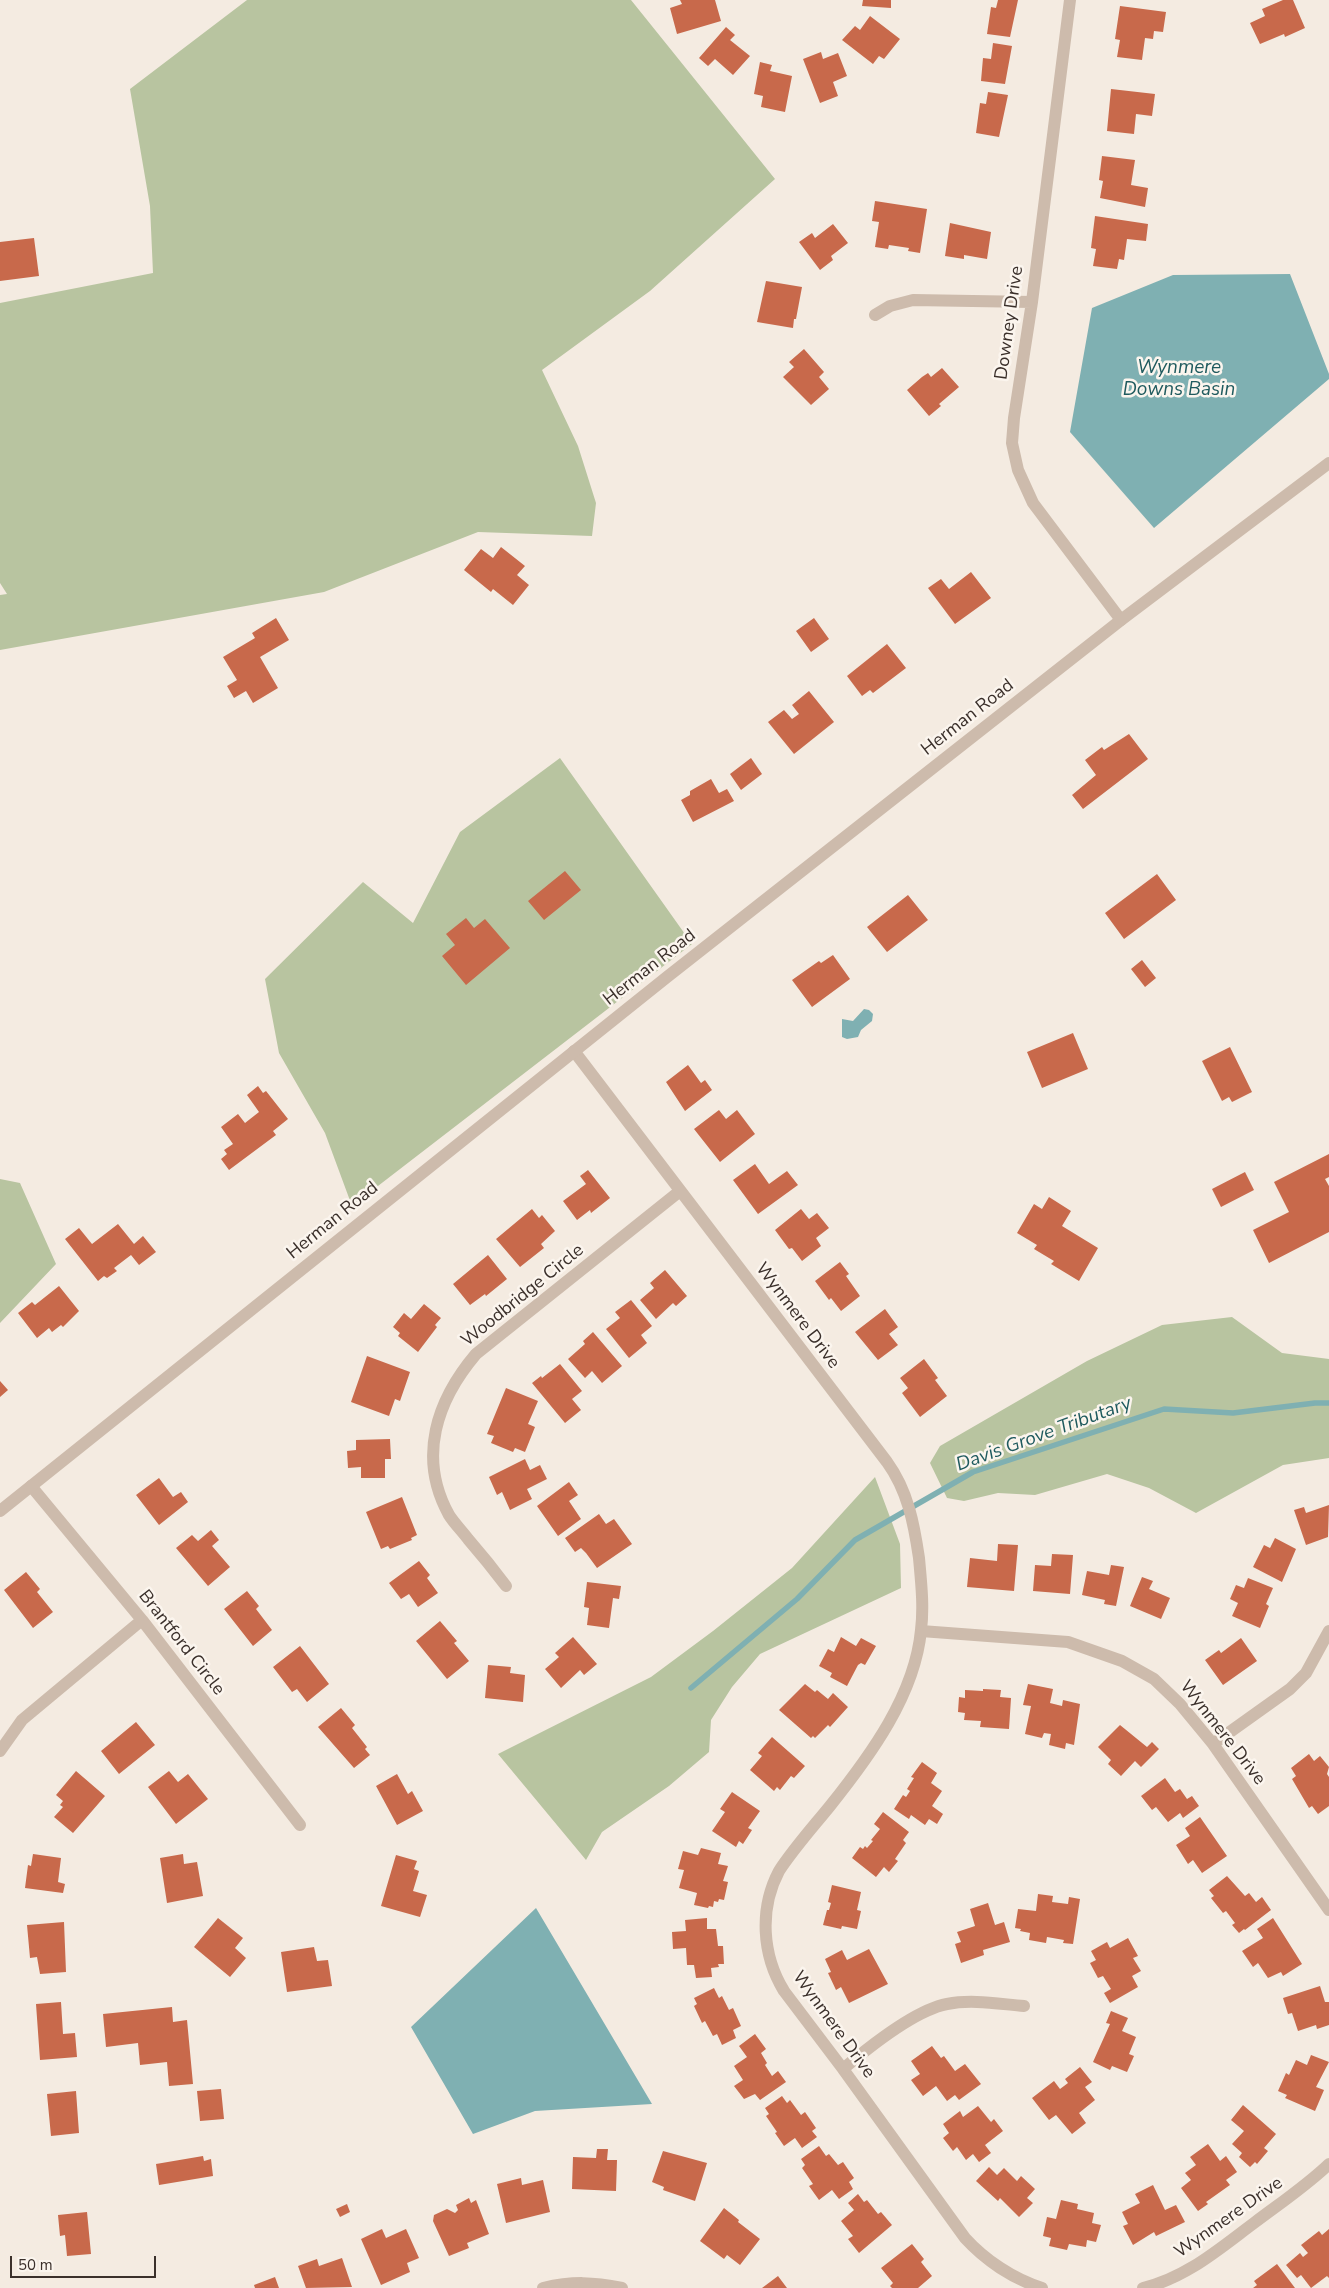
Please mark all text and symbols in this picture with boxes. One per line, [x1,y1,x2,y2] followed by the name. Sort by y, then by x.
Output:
[991,265,1029,381] street label: Downey Drive
[1123,357,1235,401] water label: Wynmere Downs Basin
[917,675,1019,761] street label: Herman Road
[599,925,701,1011] street label: Herman Road
[283,1178,383,1264] street label: Herman Road
[457,1240,589,1352] street label: Woodbridge Circle
[750,1259,844,1373] street label: Wynmere Drive
[953,1393,1135,1477] water label: Davis Grove Tributary
[133,1586,229,1700] street label: Brantford Circle
[1174,1676,1270,1790] street label: Wynmere Drive
[787,1967,879,2083] street label: Wynmere Drive
[1171,2173,1287,2263] street label: Wynmere Drive
[12,2246,159,2278] scale bar
[18,2255,53,2275] text: 50 m

